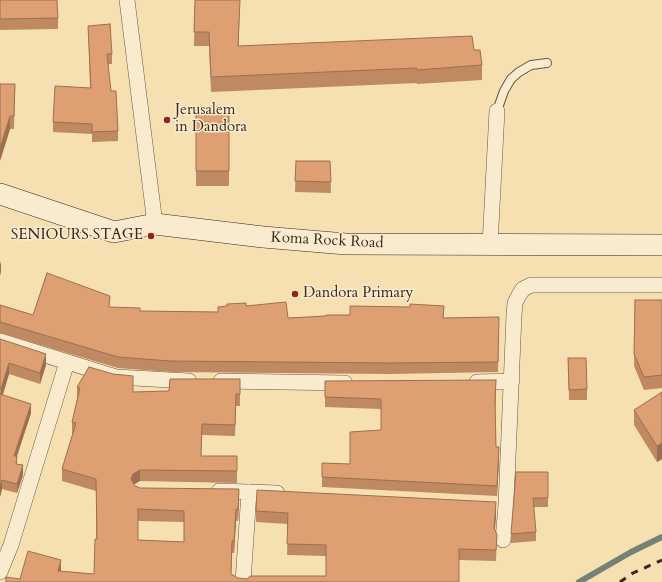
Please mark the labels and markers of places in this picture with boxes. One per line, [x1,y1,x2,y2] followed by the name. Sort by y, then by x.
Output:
[175,102,247,137] place label: Jerusalem in Dandora
[162,115,172,125] marker: Jerusalem in Dandora
[11,227,143,245] place label: SENIOURS STAGE
[146,231,156,241] marker: SENIOURS STAGE
[303,285,413,303] place label: Dandora Primary
[290,289,300,299] marker: Dandora Primary

